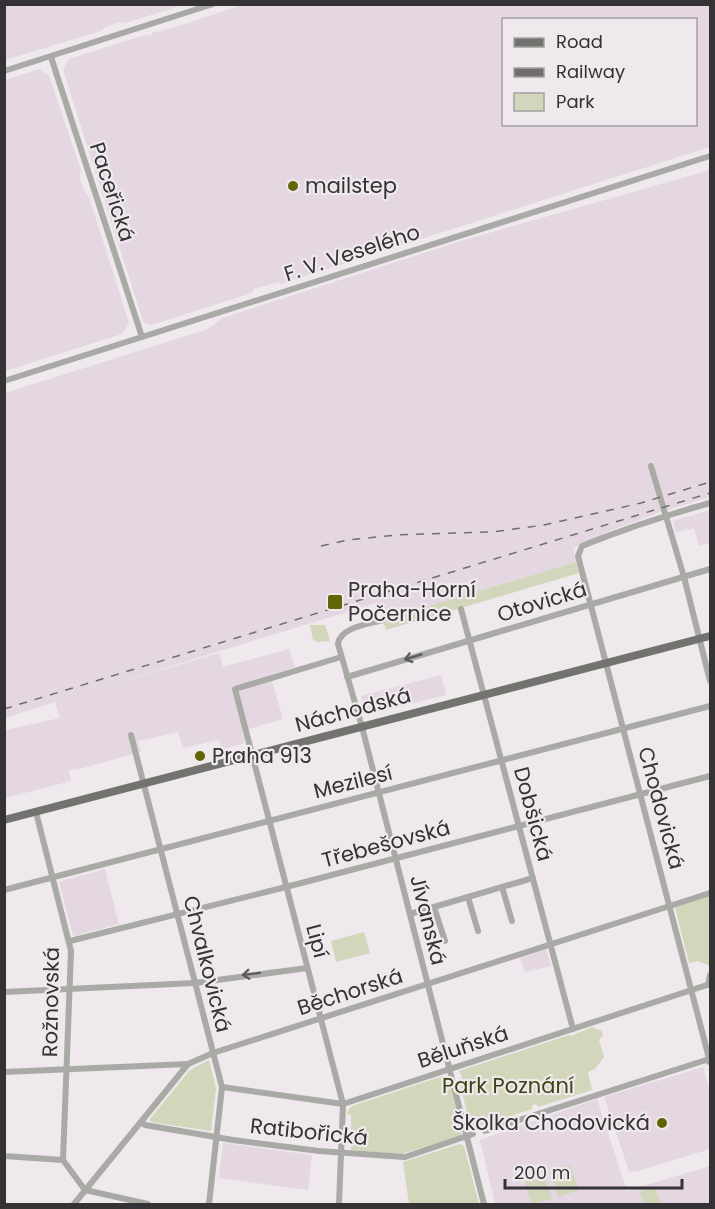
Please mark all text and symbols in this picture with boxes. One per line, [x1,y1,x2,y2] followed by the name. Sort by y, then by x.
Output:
[502,18,697,126] legend
[556,29,603,54] text: Road
[556,59,625,84] text: Railway
[556,89,595,114] text: Park
[83,138,142,245] street label: Paceřická
[305,171,397,200] place label: mailstep
[286,179,300,193] marker: mailstep
[280,217,423,288] street label: F. V. Veselého
[493,574,590,629] street label: Otovická
[348,575,476,628] place label: Praha-Horní Počernice
[326,593,344,611] marker: Praha-Horní Počernice
[404,652,423,663] one-way arrow
[292,680,414,739] street label: Náchodská
[212,741,312,770] place label: Praha 913
[631,744,692,872] street label: Chodovická
[193,749,207,763] marker: Praha 913
[310,758,395,805] street label: Mezilesí
[507,764,560,864] street label: Dobšická
[319,812,453,875] street label: Třebešovská
[403,872,454,968] street label: Jívanská
[177,893,238,1035] street label: Chvalkovická
[299,921,336,961] street label: Lipí
[35,947,66,1057] street label: Rožnovská
[293,961,406,1022] street label: Běchorská
[242,969,261,980] one-way arrow
[414,1018,512,1075] street label: Běluňská
[442,1071,574,1100] park label: Park Poznání
[452,1108,650,1137] place label: Školka Chodovická
[249,1111,369,1152] street label: Ratibořická
[655,1116,669,1130] marker: Školka Chodovická
[505,1152,682,1190] scale bar
[514,1160,570,1185] text: 200 m

